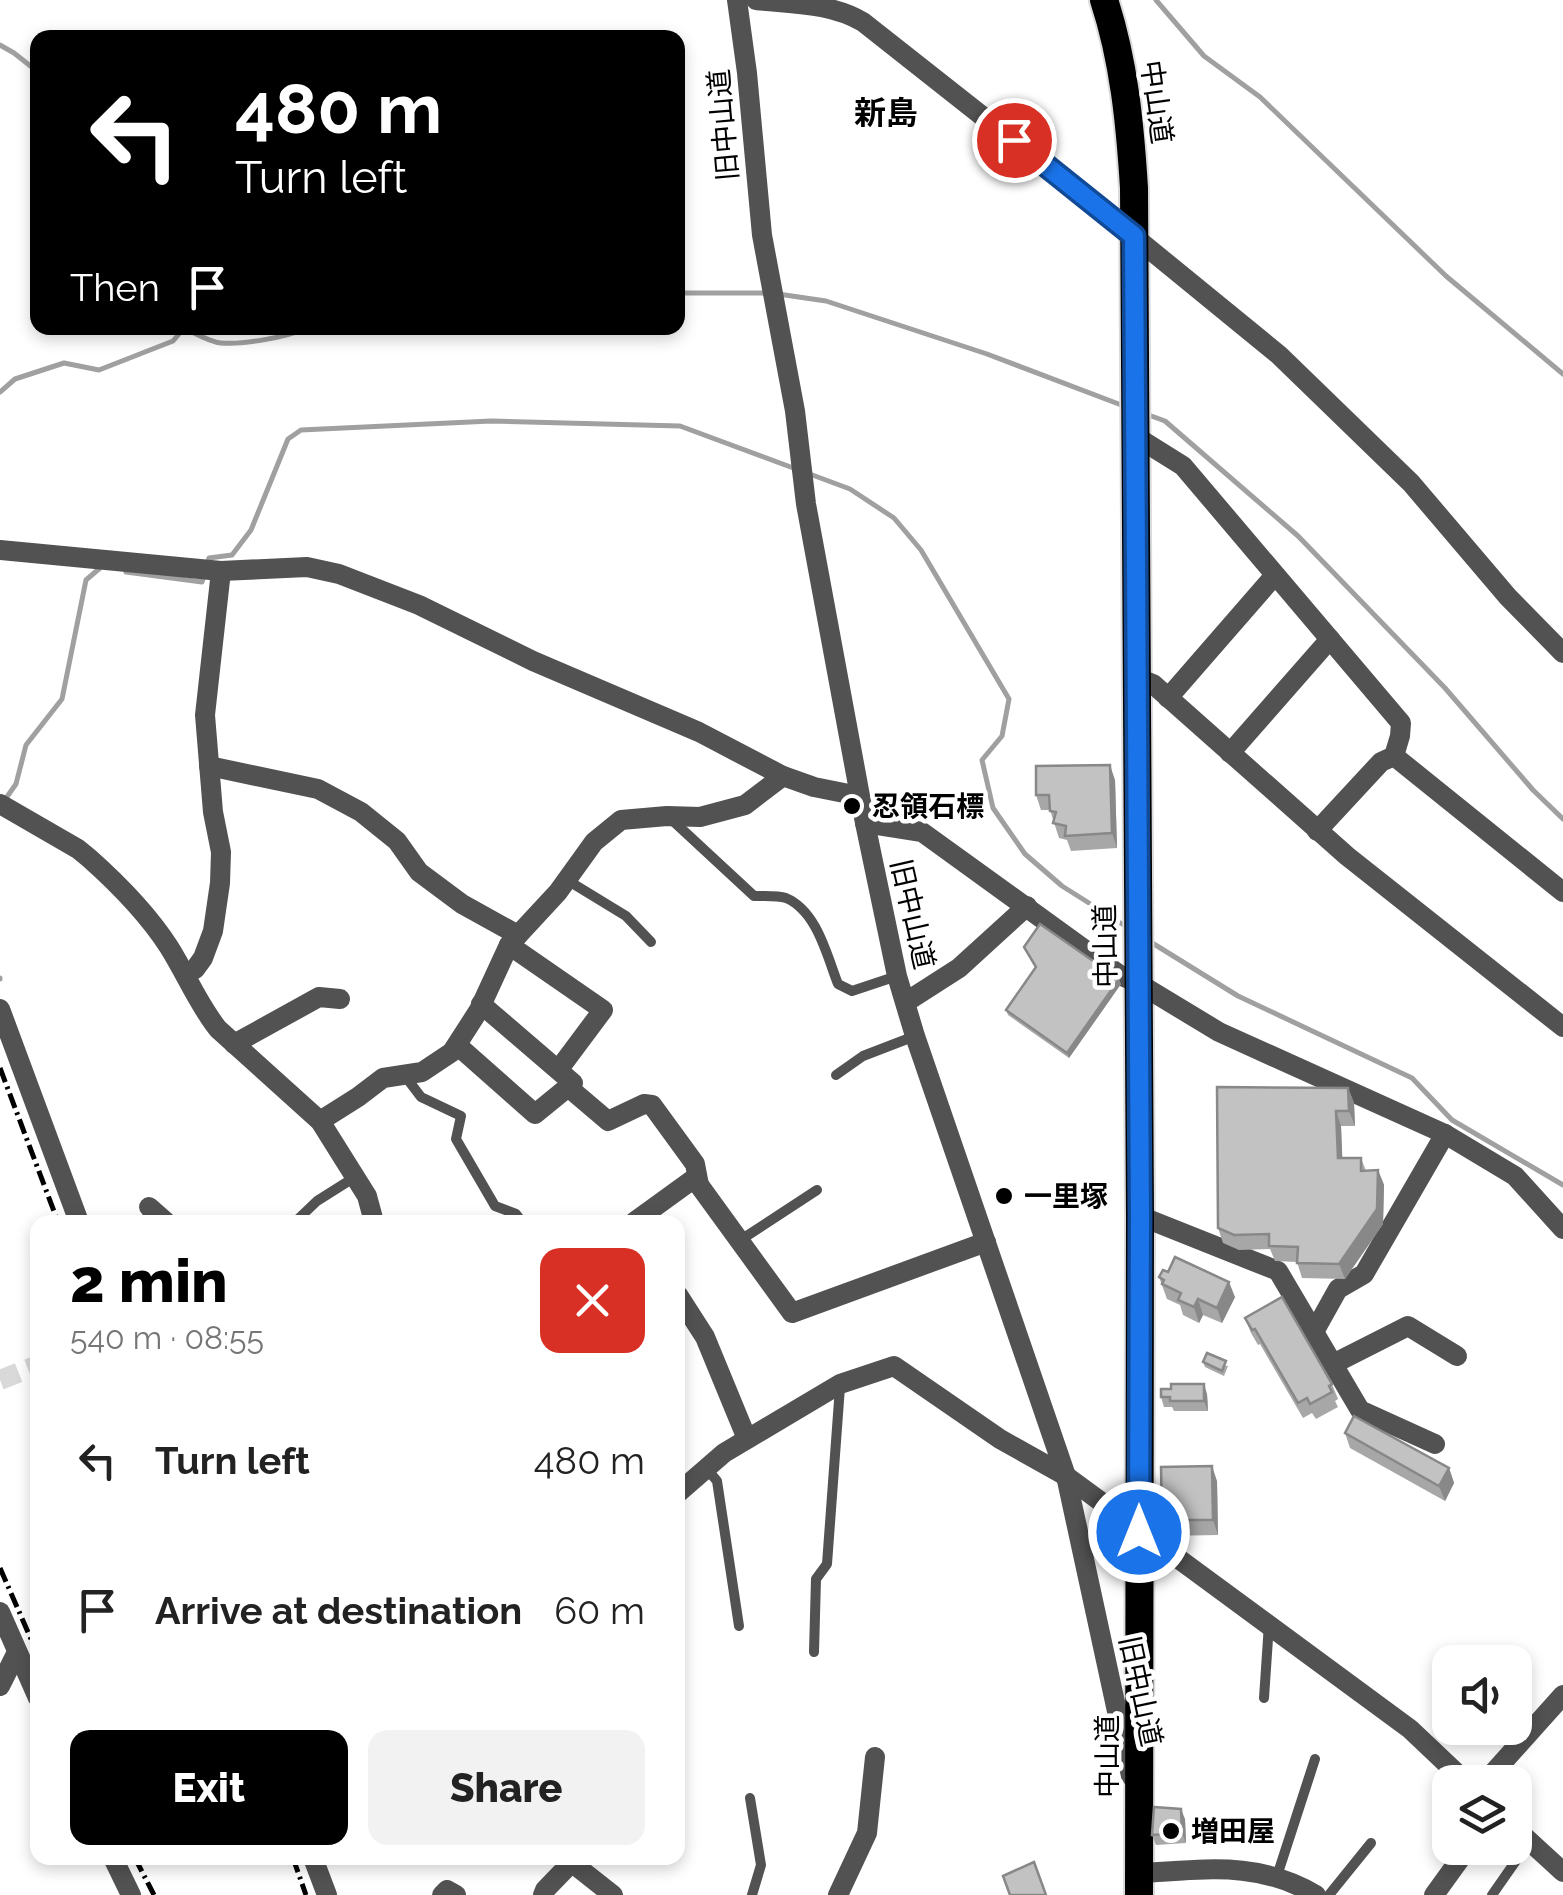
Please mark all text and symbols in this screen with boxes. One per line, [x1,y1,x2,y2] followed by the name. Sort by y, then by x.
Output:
[1134,58,1179,146] street label: 中山道
[235,67,442,149] text: 480 m
[702,68,745,182] street label: 旧中山道
[70,70,200,200] icon: left
[854,94,918,131] district label: 新島
[972,98,1057,183] pin
[987,113,1042,168] icon: arrive
[235,151,407,204] text: Turn left
[180,260,235,315] icon: arrive
[70,265,160,310] text: Then
[872,790,984,823] place label: 忍領石標
[841,795,863,817] marker: 忍領石標
[884,856,941,972] street label: 旧中山道
[1088,904,1123,988] street label: 中山道
[1024,1180,1108,1213] place label: 一里塚
[993,1185,1015,1207] marker: 一里塚
[70,1246,228,1316] text: 2 min
[540,1248,645,1353] button: close
[70,1319,264,1356] text: 540 m · 08:55
[70,1433,125,1488] icon: left
[155,1438,310,1483] text: Turn left
[534,1438,645,1483] text: 480 m
[1087,1480,1191,1584] position arrow
[70,1583,125,1638] icon: arrive
[155,1588,522,1633] text: Arrive at destination
[554,1588,645,1633] text: 60 m
[1113,1633,1168,1749] street label: 旧中山道
[1432,1645,1532,1865] map controls
[1432,1645,1532,1745] button: sound
[1091,1714,1124,1798] street label: 中山道
[70,1730,348,1845] button: Exit
[368,1730,645,1845] button: Share
[1432,1765,1532,1865] button: layers
[1191,1815,1275,1848] place label: 増田屋
[1160,1820,1182,1842] marker: 増田屋

